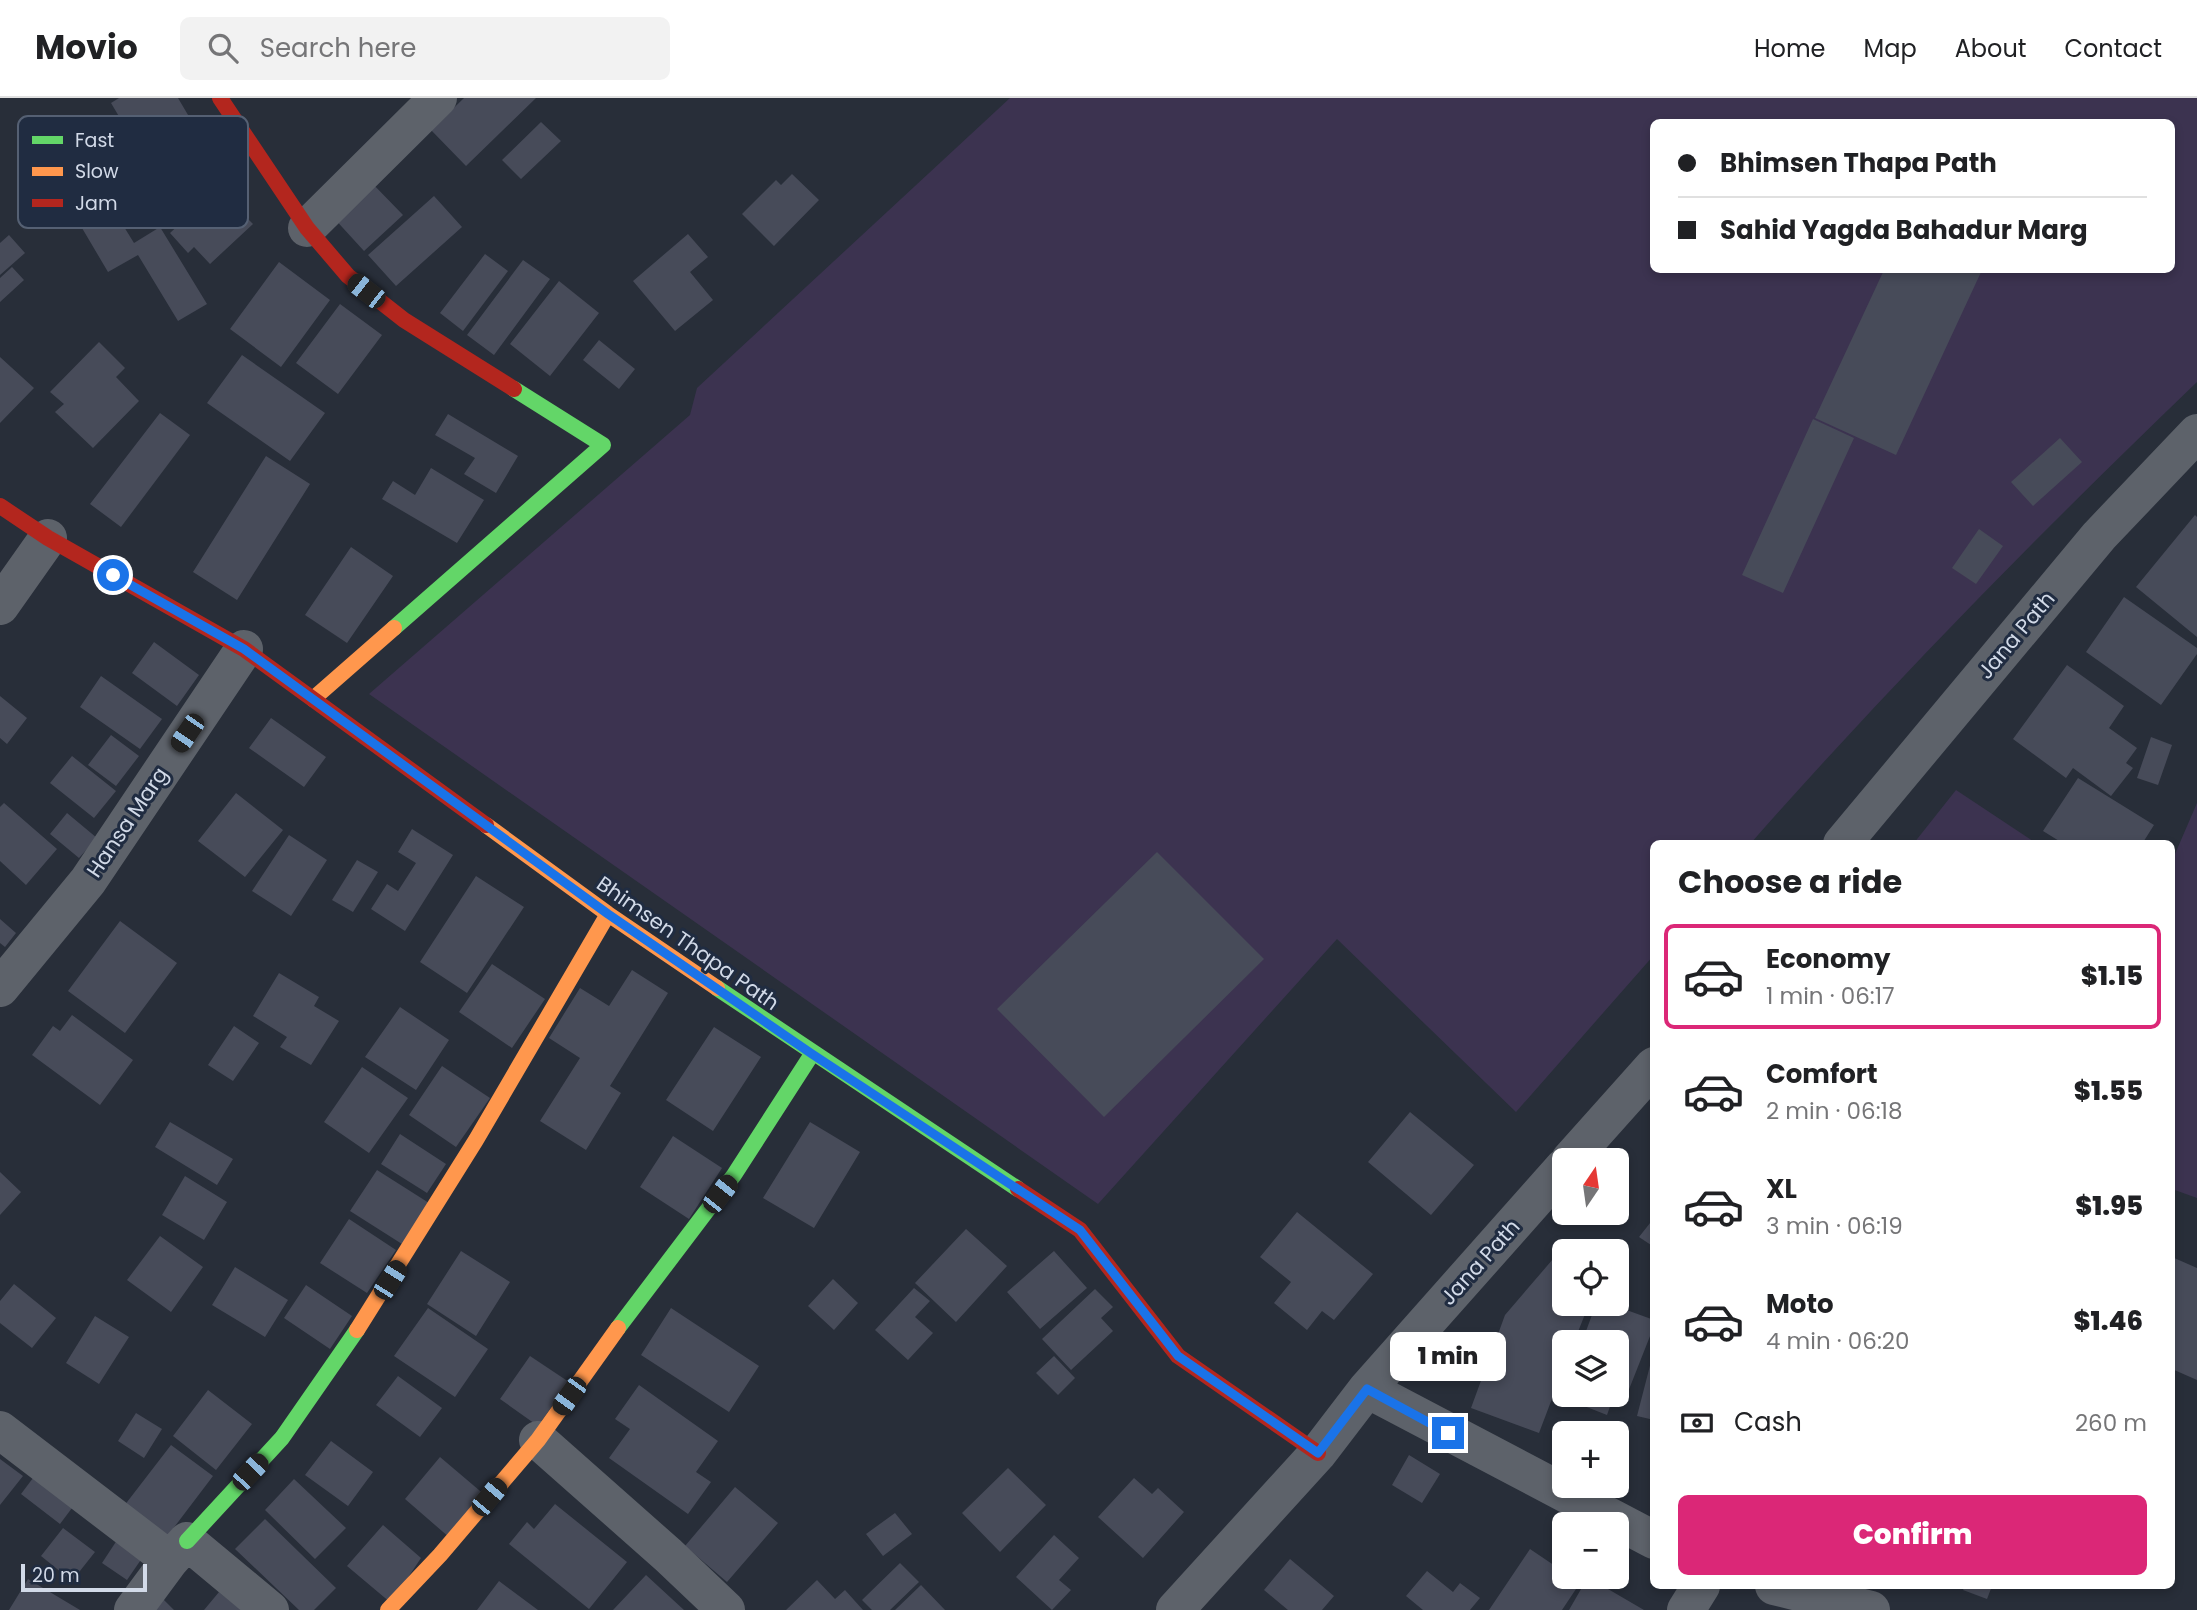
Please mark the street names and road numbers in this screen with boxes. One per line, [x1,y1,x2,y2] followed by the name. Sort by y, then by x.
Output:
[1971,585,2061,685] street label: Jana Path
[79,761,175,883] street label: Hansa Marg
[591,869,785,1017] street label: Bhimsen Thapa Path
[1434,1213,1526,1311] street label: Jana Path

